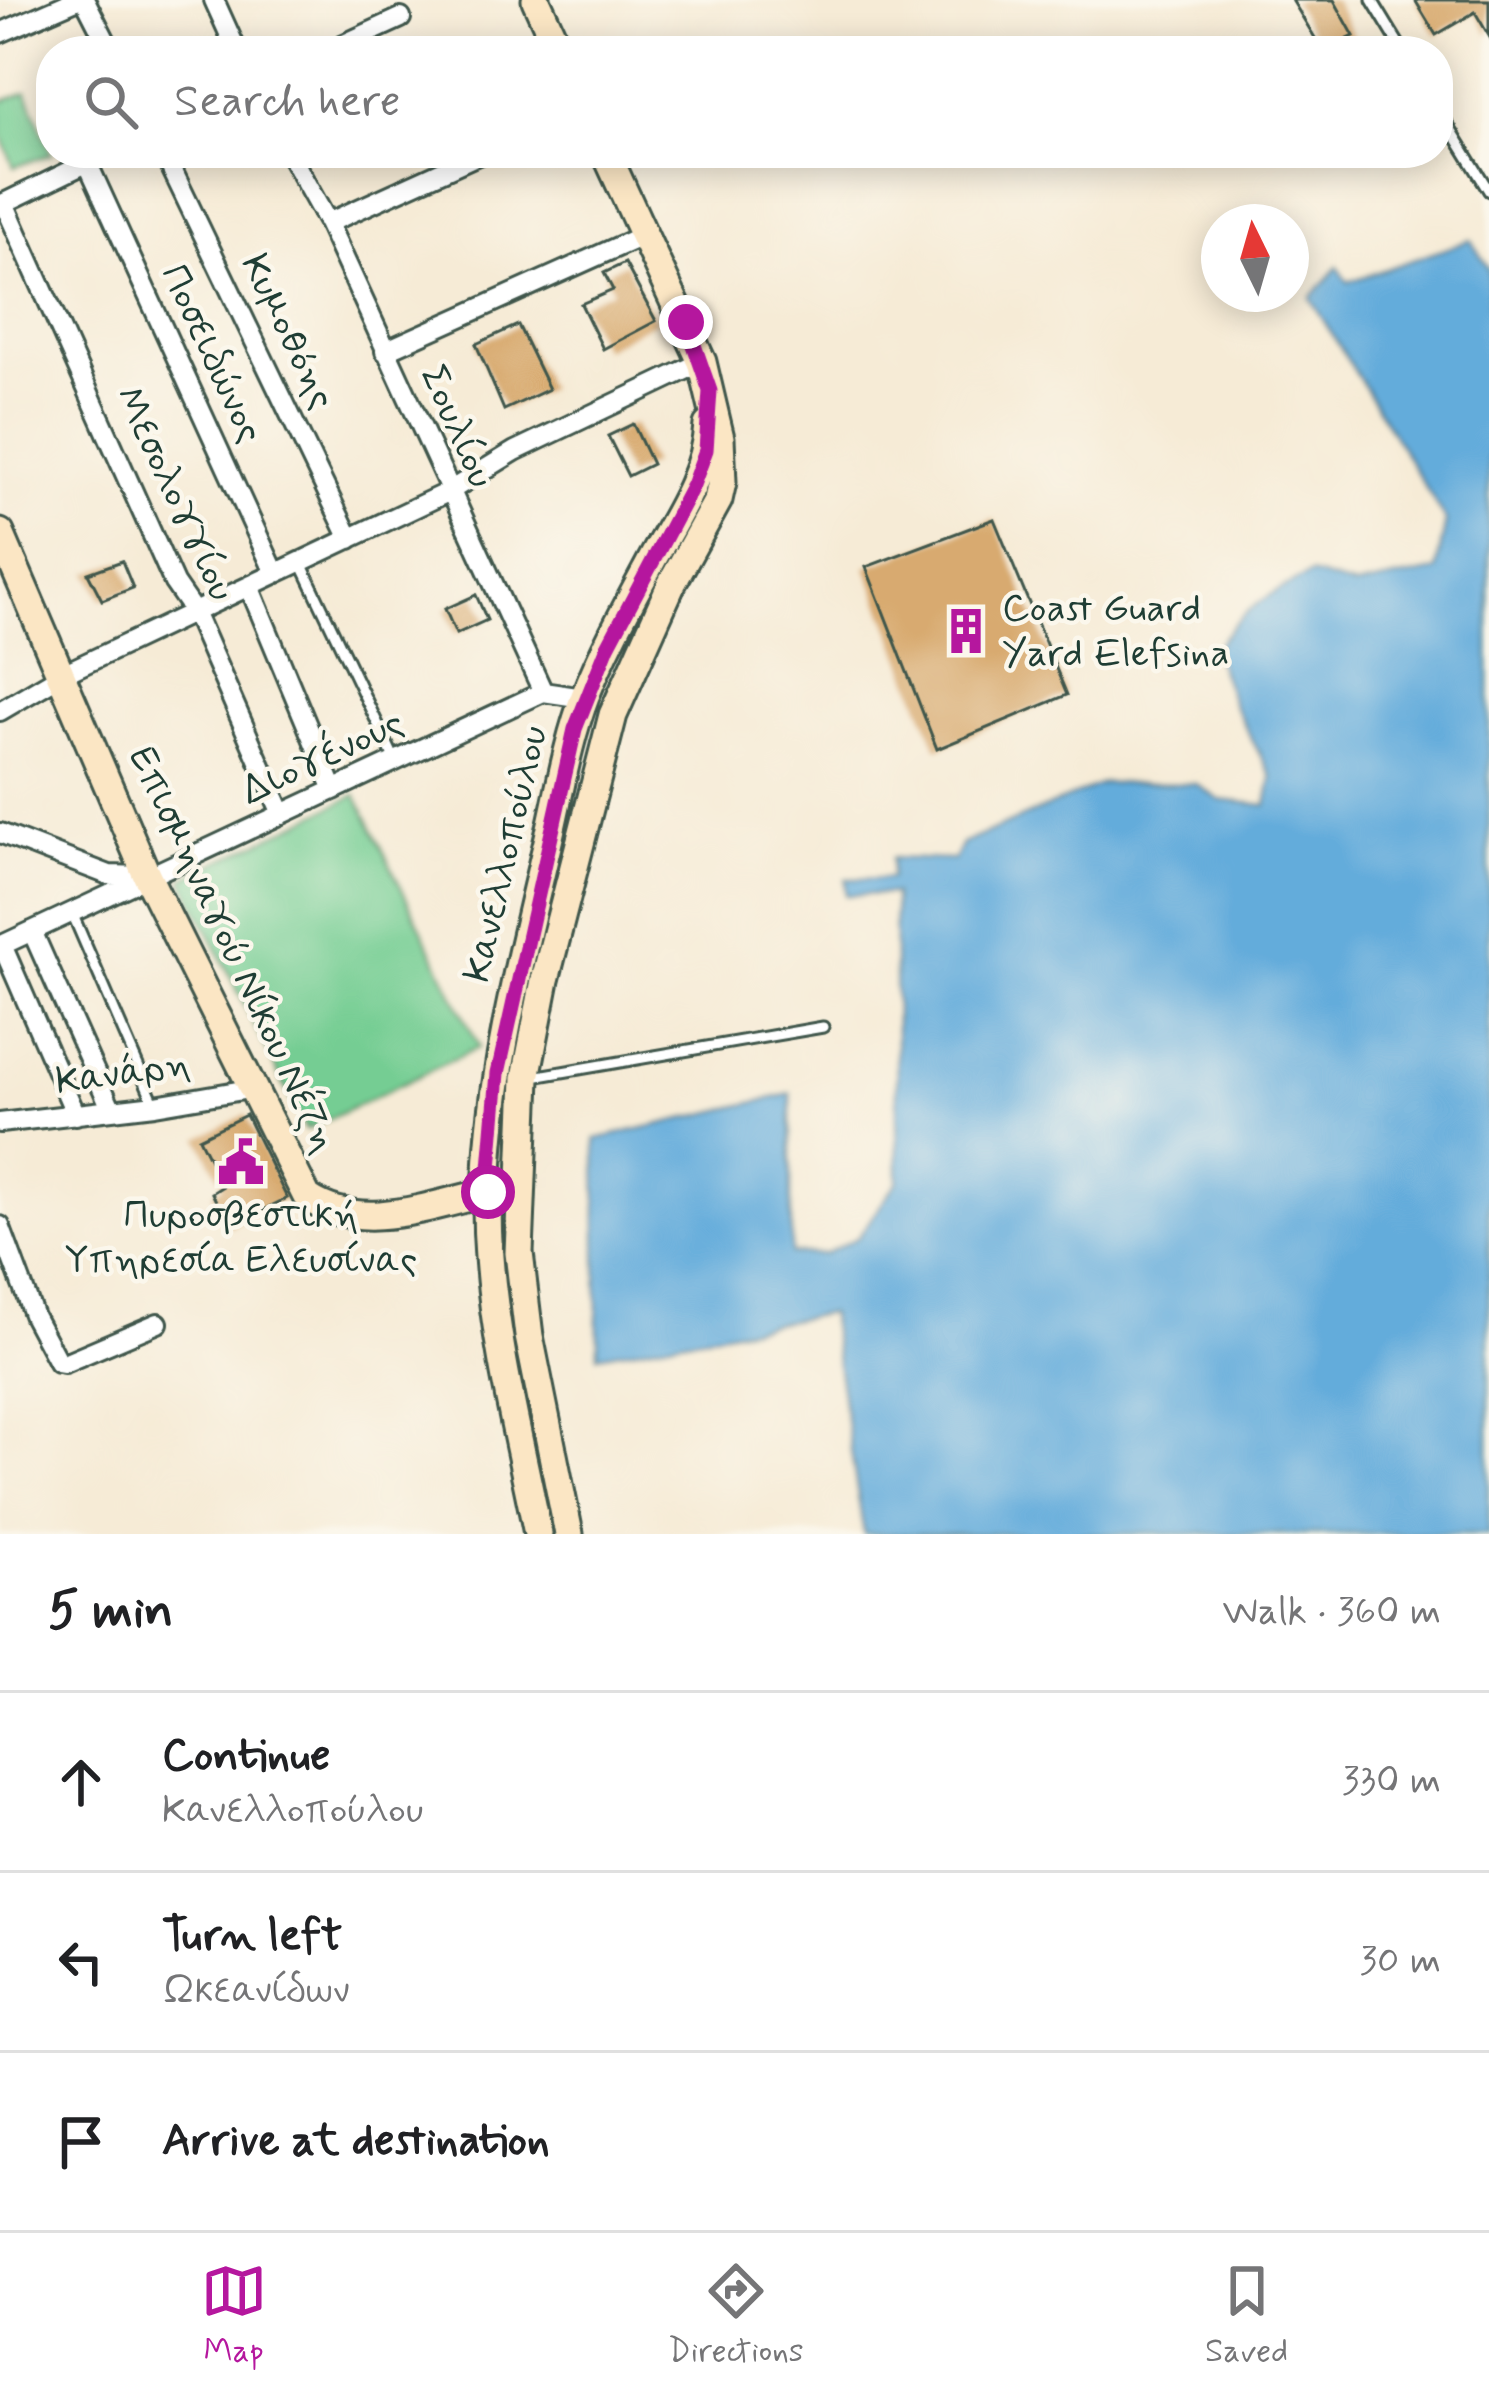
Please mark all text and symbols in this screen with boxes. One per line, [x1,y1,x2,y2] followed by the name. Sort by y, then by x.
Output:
[36,36,1453,168] search box
[78,69,144,135] icon: search
[174,73,401,132] text: Search here
[1201,204,1309,312] north arrow
[228,246,346,418] street label: Κυμοθόης
[147,256,275,452] street label: Ποσειδώνος
[659,295,713,349] route end
[406,358,506,496] street label: Σουλίου
[102,378,246,610] street label: Μεσολογγίου
[1002,584,1229,680] place label: Coast Guard Yard Elefsina
[941,606,991,656] building icon: Coast Guard Yard Elefsina
[234,698,412,818] street label: Διογένους
[453,721,561,987] street label: Κανελλοπούλου
[115,739,349,1161] street label: Επισμηναγού Νίκου Νέζη
[52,1039,194,1109] street label: Κανάρη
[216,1137,266,1187] public building icon: Πυροσβεστική Υπηρεσία Ελευσίνας
[461,1165,515,1219] route start
[65,1191,417,1287] place label: Πυροσβεστική Υπηρεσία Ελευσίνας
[48,1579,173,1645] text: 5 min
[1223,1587,1441,1638] text: Walk · 360 m
[162,1727,330,1786] text: Continue
[48,1749,114,1815] icon: ahead
[1342,1756,1441,1807] text: 330 m
[162,1786,423,1837] text: Κανελλοπούλου
[162,1907,342,1966] text: Turn left
[48,1929,114,1995] icon: left
[1359,1936,1441,1987] text: 30 m
[162,1966,350,2017] text: Ωκεανίδων
[48,2109,114,2175] icon: arrive
[162,2112,550,2171] text: Arrive at destination
[201,2258,267,2374] tab: Map
[668,2258,804,2374] tab: Directions
[1205,2258,1288,2374] tab: Saved

